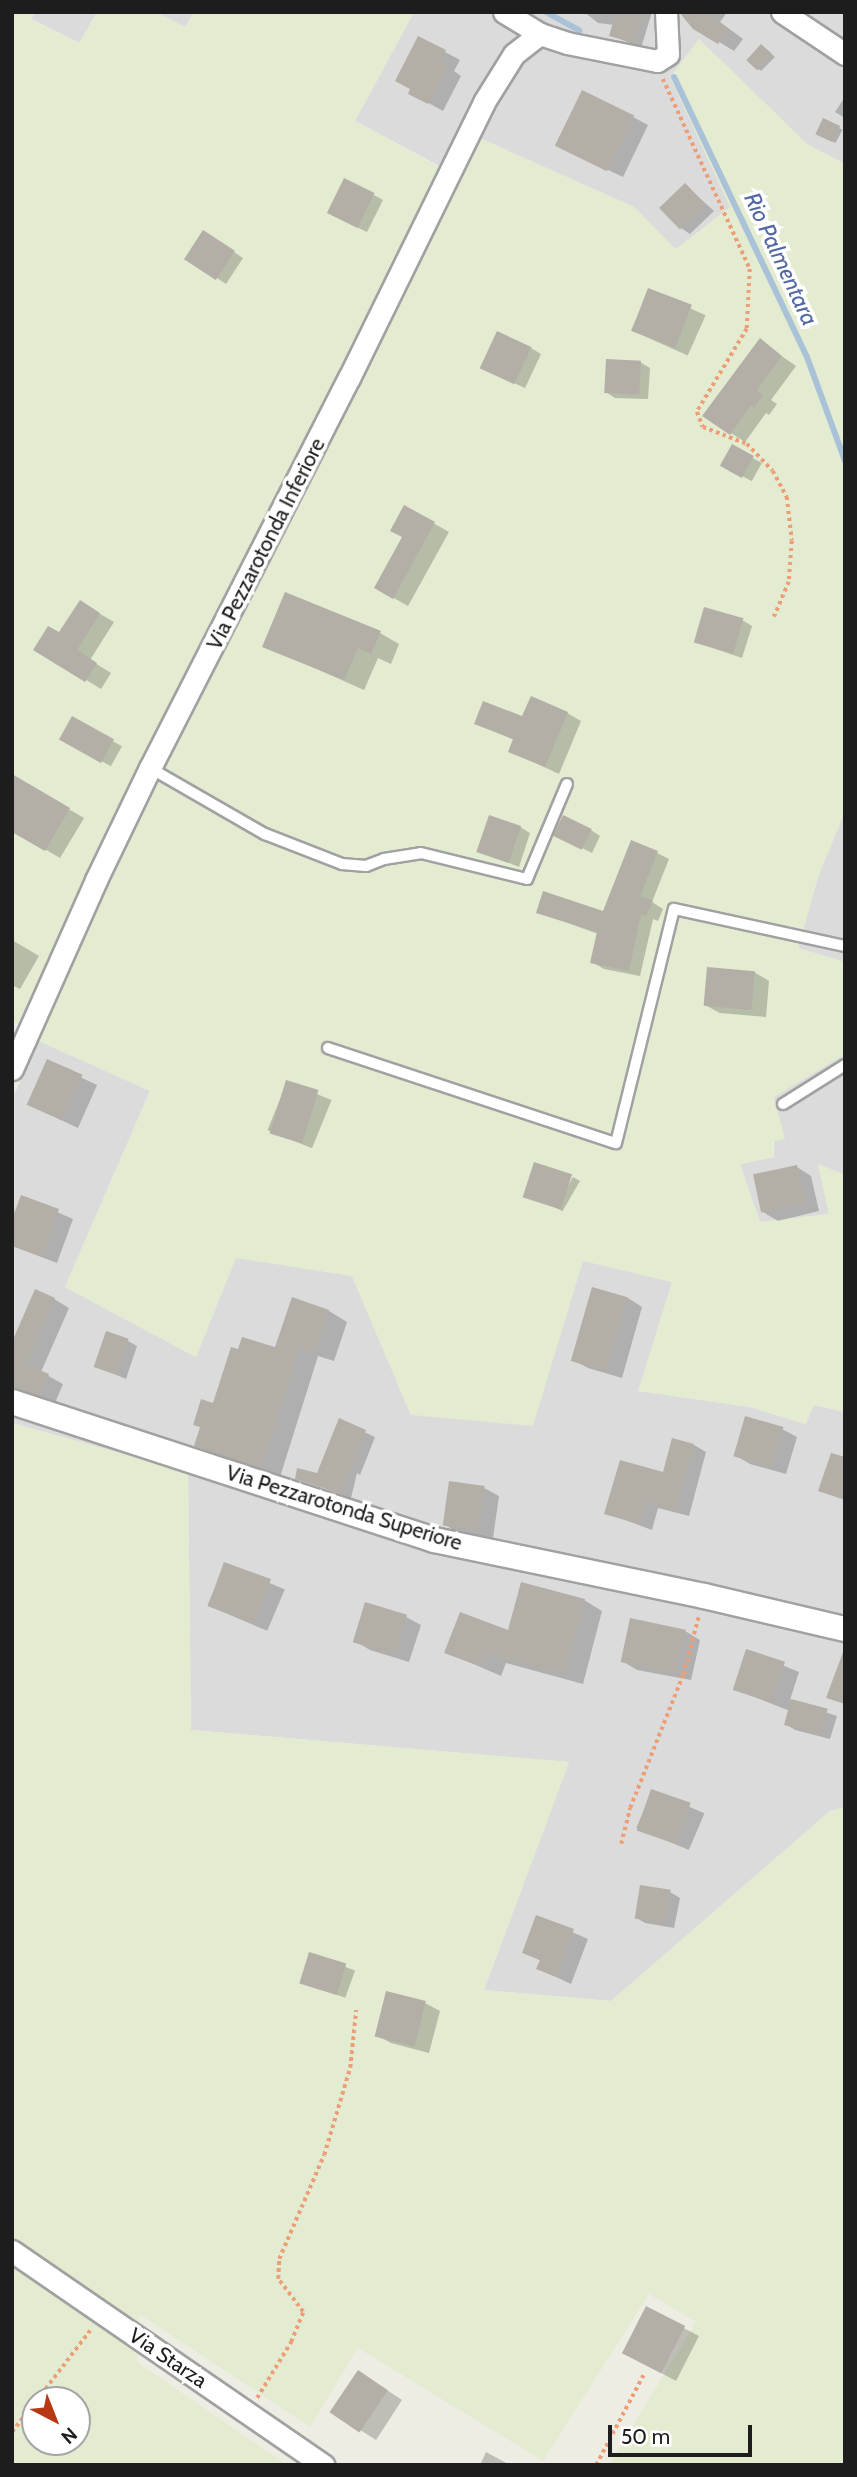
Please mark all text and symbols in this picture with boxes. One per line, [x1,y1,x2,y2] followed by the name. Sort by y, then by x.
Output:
[738,188,824,330] water label: Rio Palmentara
[202,434,330,654] street label: Via Pezzarotonda Inferiore
[223,1460,465,1556] street label: Via Pezzarotonda Superiore
[124,2323,212,2393] street label: Via Starza
[21,2386,91,2456] north arrow
[612,2410,756,2454] scale bar
[56,2422,82,2449] text: N
[621,2424,670,2449] text: 50 m

